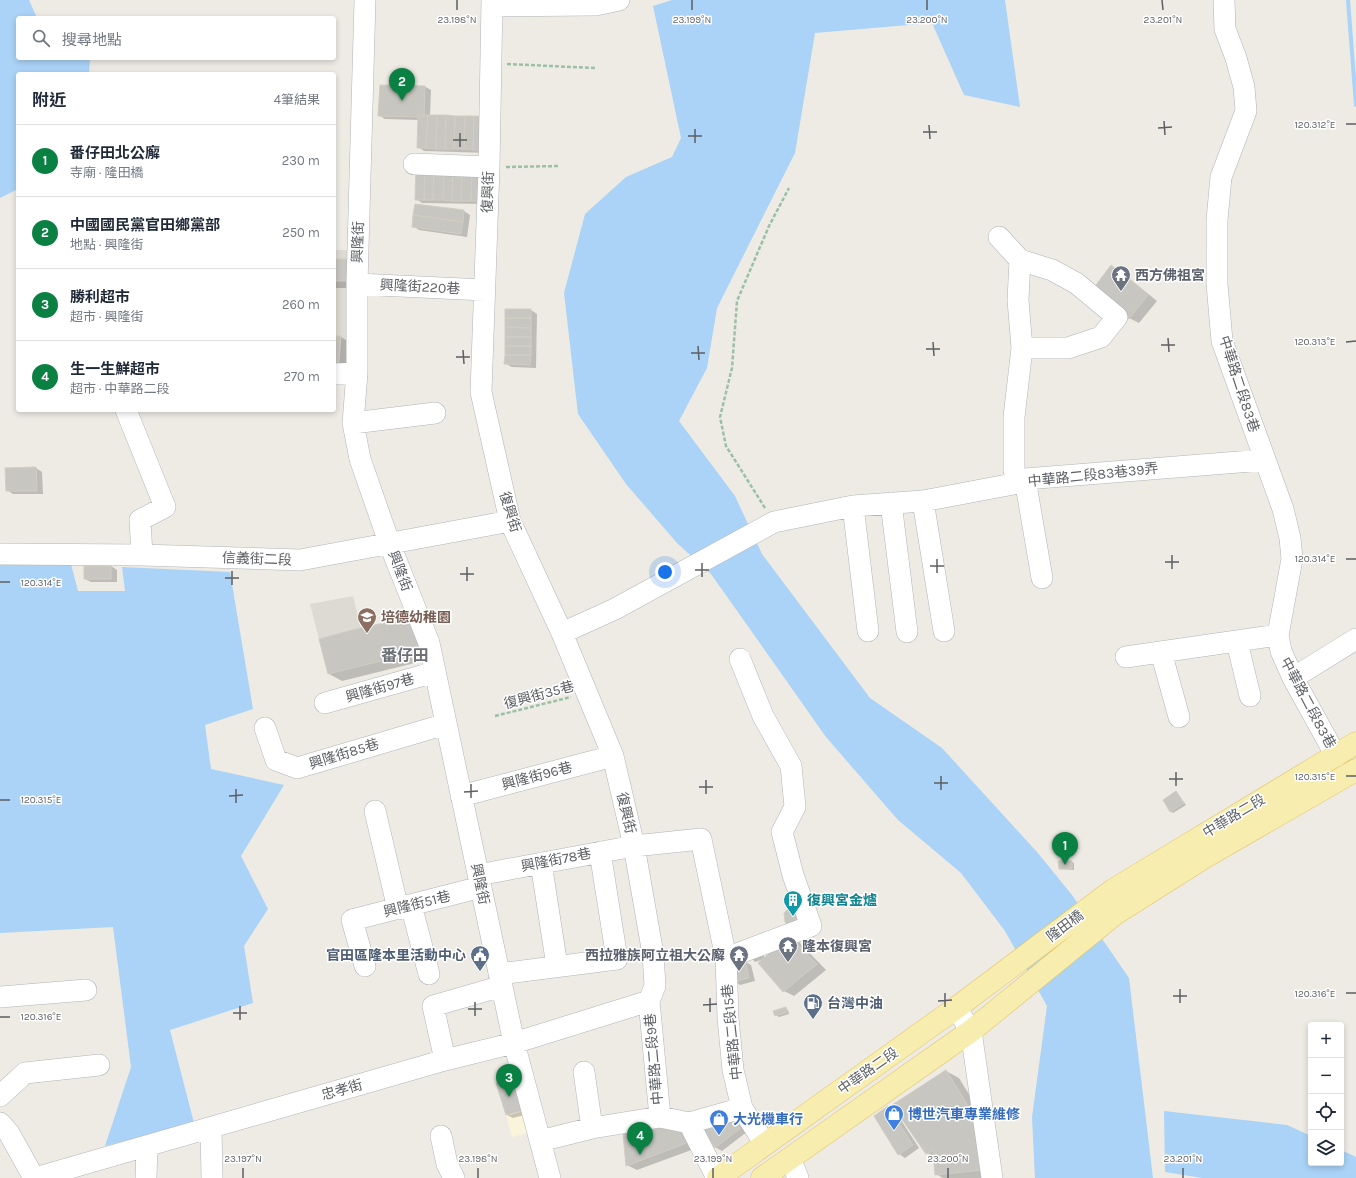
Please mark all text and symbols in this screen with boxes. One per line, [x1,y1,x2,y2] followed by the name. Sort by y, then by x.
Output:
[438,14,476,26] text: 23.198°N
[673,14,711,26] text: 23.199°N
[906,14,948,26] text: 23.200°N
[1144,14,1182,26] text: 23.201°N
[16,16,336,60] search box
[30,27,52,49] icon: search
[62,31,122,49] text: 搜尋地點
[389,68,415,101] pin: 2
[32,90,66,110] text: 附近
[274,92,320,107] text: 4筆結果
[1295,119,1335,131] text: 120.312°E
[70,144,160,162] text: 番仔田北公廨
[43,153,47,168] text: 1
[282,153,320,168] text: 230 m
[70,165,144,180] text: 寺廟 · 隆田橋
[479,171,497,213] street label: 復興街
[70,216,220,234] text: 中國國民黨官田鄉黨部
[349,221,367,263] street label: 興隆街
[41,225,49,240] text: 2
[282,225,320,240] text: 250 m
[70,237,144,252] text: 地點 · 興隆街
[1110,264,1132,292] temple icon: 西方佛祖宮
[1135,267,1205,284] place label: 西方佛祖宮
[379,276,461,298] street label: 興隆街220巷
[70,288,130,306] text: 勝利超市
[41,297,49,312] text: 3
[282,297,320,312] text: 260 m
[70,309,144,324] text: 超市 · 興隆街
[1215,333,1263,435] street label: 中華路二段83巷
[1295,336,1335,348] text: 120.313°E
[70,360,160,378] text: 生一生鮮超市
[41,369,49,384] text: 4
[283,369,320,384] text: 270 m
[70,381,170,396] text: 超市 · 中華路二段
[1027,460,1159,490] street label: 中華路二段83巷39弄
[496,489,524,535] street label: 復興街
[385,548,415,594] street label: 興隆街
[222,549,292,569] street label: 信義街二段
[1295,553,1335,565] text: 120.314°E
[655,562,675,582] your location
[21,577,61,589] text: 120.314°E
[356,606,378,634] school or university icon: 培德幼稚園
[381,609,451,626] place label: 培德幼稚園
[381,646,429,665] district label: 番仔田
[1277,654,1339,752] street label: 中華路二段83巷
[344,670,416,706] street label: 興隆街97巷
[502,677,576,713] street label: 復興街35巷
[307,735,381,773] street label: 興隆街85巷
[500,758,574,794] street label: 興隆街96巷
[1295,771,1335,783] text: 120.315°E
[613,791,639,835] street label: 復興街
[1200,791,1268,841] street label: 中華路二段
[21,794,61,806] text: 120.315°E
[1052,832,1078,865] pin: 1
[519,845,593,875] street label: 興隆街78巷
[467,862,493,906] street label: 興隆街
[382,887,452,921] street label: 興隆街51巷
[782,889,804,917] building icon: 復興宮金爐
[807,892,877,909] place label: 復興宮金爐
[1043,907,1087,945] street label: 隆田橋
[777,935,799,963] temple icon: 隆本復興宮
[802,938,872,955] place label: 隆本復興宮
[469,944,491,972] public building icon: 官田區隆本里活動中心
[728,944,750,972] temple icon: 西拉雅族阿立祖大公廨
[326,947,466,964] place label: 官田區隆本里活動中心
[585,947,725,964] place label: 西拉雅族阿立祖大公廨
[719,983,745,1081] street label: 中華路二段15巷
[1295,988,1335,1000] text: 120.316°E
[802,992,824,1020] fuel station icon: 台灣中油
[827,995,883,1012] place label: 台灣中油
[21,1011,61,1023] text: 120.316°E
[642,1012,666,1106] street label: 中華路二段9巷
[1308,1022,1344,1166] map controls
[1308,1022,1344,1058] button: +
[834,1044,902,1098] street label: 中華路二段
[1308,1058,1344,1094] button: −
[496,1064,522,1097] pin: 3
[319,1076,365,1104] street label: 忠孝街
[1308,1094,1344,1130] button: locate
[883,1103,905,1131] shop icon: 博世汽車專業維修
[908,1106,1020,1123] place label: 博世汽車專業維修
[708,1108,730,1136] shop icon: 大光機車行
[733,1111,803,1128] place label: 大光機車行
[627,1122,653,1155] pin: 4
[1308,1130,1344,1166] button: layers
[224,1153,262,1165] text: 23.197°N
[459,1153,497,1165] text: 23.198°N
[694,1153,732,1165] text: 23.199°N
[927,1153,969,1165] text: 23.200°N
[1164,1153,1202,1165] text: 23.201°N

